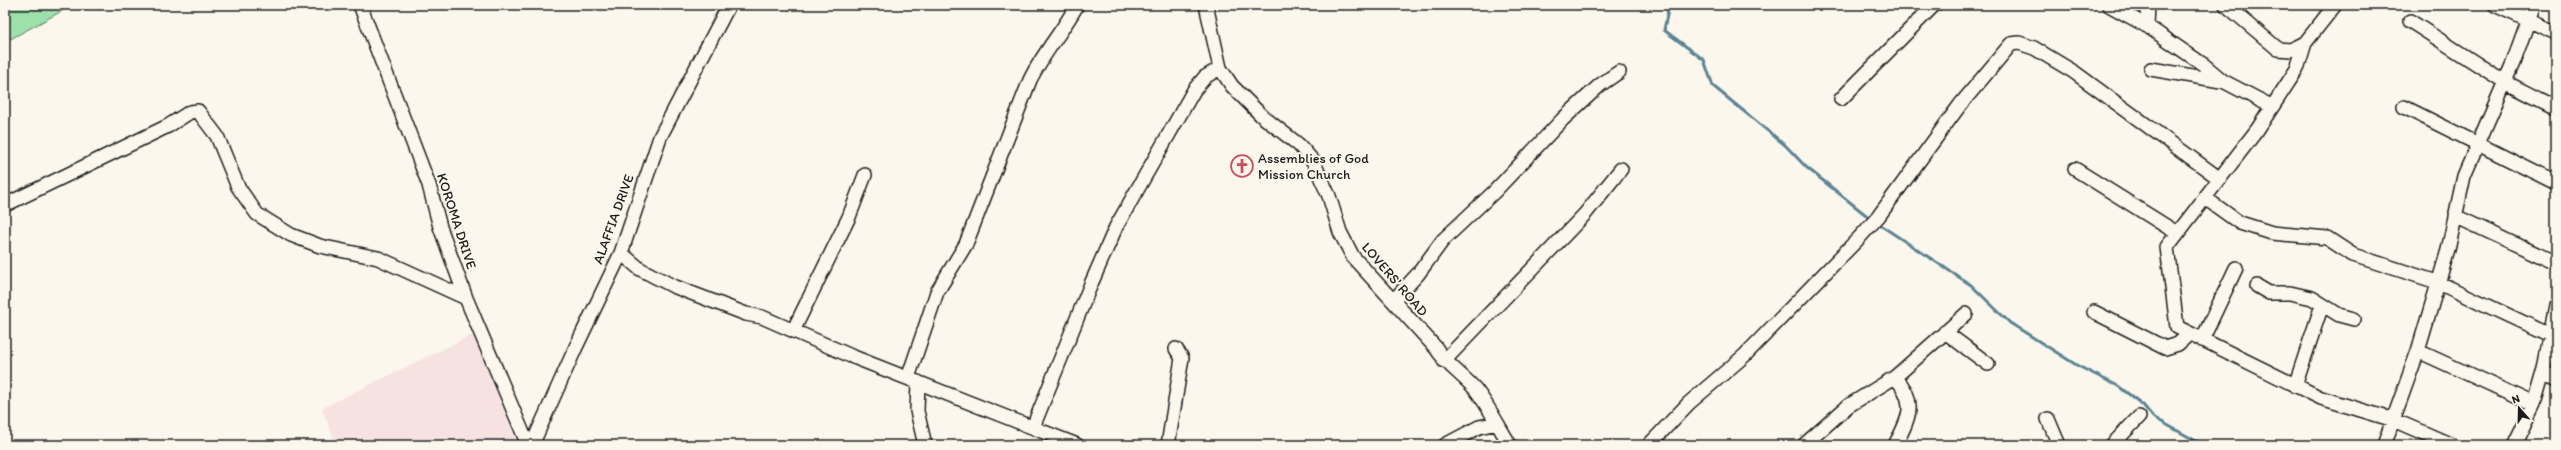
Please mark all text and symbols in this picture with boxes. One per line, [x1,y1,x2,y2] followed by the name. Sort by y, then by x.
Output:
[1258,150,1369,183] place label: Assemblies of God Mission Church
[1229,153,1255,179] church icon: Assemblies of God Mission Church
[433,171,480,271] street label: KOROMA DRIVE
[589,172,638,266] street label: ALAFFIA DRIVE
[1358,239,1431,320] street label: LOVERS' ROAD
[2499,388,2539,428] north arrow
[2510,392,2521,406] text: N

